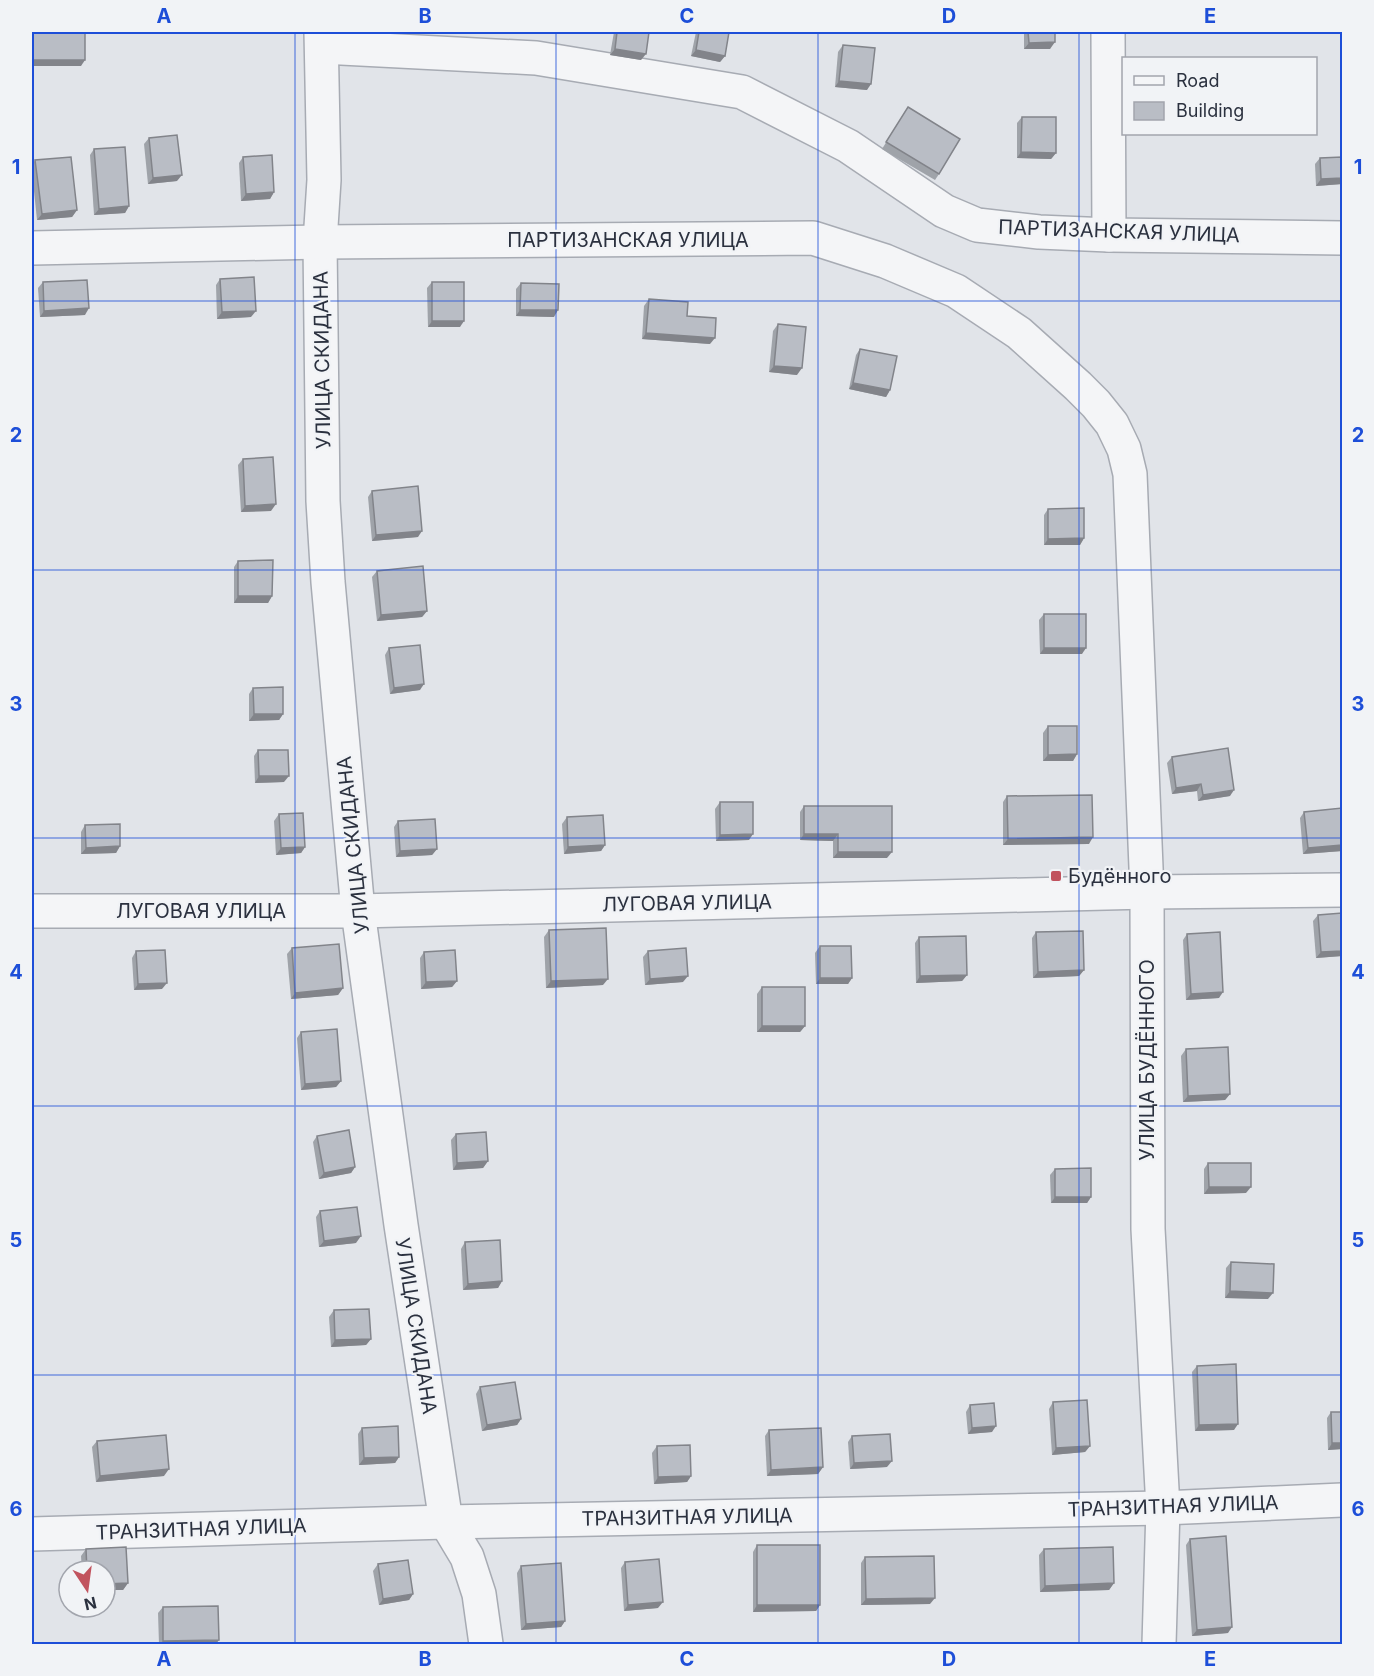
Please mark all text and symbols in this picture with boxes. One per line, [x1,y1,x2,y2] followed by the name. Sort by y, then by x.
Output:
[157,4,172,28] text: A
[418,4,432,28] text: B
[680,4,694,28] text: C
[942,4,956,28] text: D
[1204,4,1216,28] text: E
[1122,57,1317,135] legend
[1176,70,1219,91] text: Road
[1176,100,1244,121] text: Building
[12,155,20,179] text: 1
[1354,155,1362,179] text: 1
[998,215,1240,247] street label: ПАРТИЗАНСКАЯ УЛИЦА
[507,228,749,252] street label: ПАРТИЗАНСКАЯ УЛИЦА
[308,270,336,449] street label: УЛИЦА СКИДАНА
[10,423,22,447] text: 2
[1352,423,1364,447] text: 2
[10,692,22,716] text: 3
[1352,692,1364,716] text: 3
[332,755,374,935] street label: УЛИЦА СКИДАНА
[1068,864,1172,888] place label: Будённого
[1049,869,1063,883] marker: Будённого
[602,890,772,916] street label: ЛУГОВАЯ УЛИЦА
[116,899,286,923] street label: ЛУГОВАЯ УЛИЦА
[1135,959,1159,1161] street label: УЛИЦА БУДЁННОГО
[9,960,23,984] text: 4
[1351,960,1365,984] text: 4
[10,1228,22,1252] text: 5
[1352,1228,1364,1252] text: 5
[390,1236,442,1416] street label: УЛИЦА СКИДАНА
[1067,1490,1279,1522] street label: ТРАНЗИТНАЯ УЛИЦА
[10,1497,23,1521] text: 6
[1352,1497,1365,1521] text: 6
[581,1503,793,1531] street label: ТРАНЗИТНАЯ УЛИЦА
[95,1513,307,1545] street label: ТРАНЗИТНАЯ УЛИЦА
[57,1559,117,1619] north arrow
[82,1592,99,1615] text: N
[157,1647,172,1671] text: A
[418,1647,432,1671] text: B
[680,1647,694,1671] text: C
[942,1647,956,1671] text: D
[1204,1647,1216,1671] text: E

